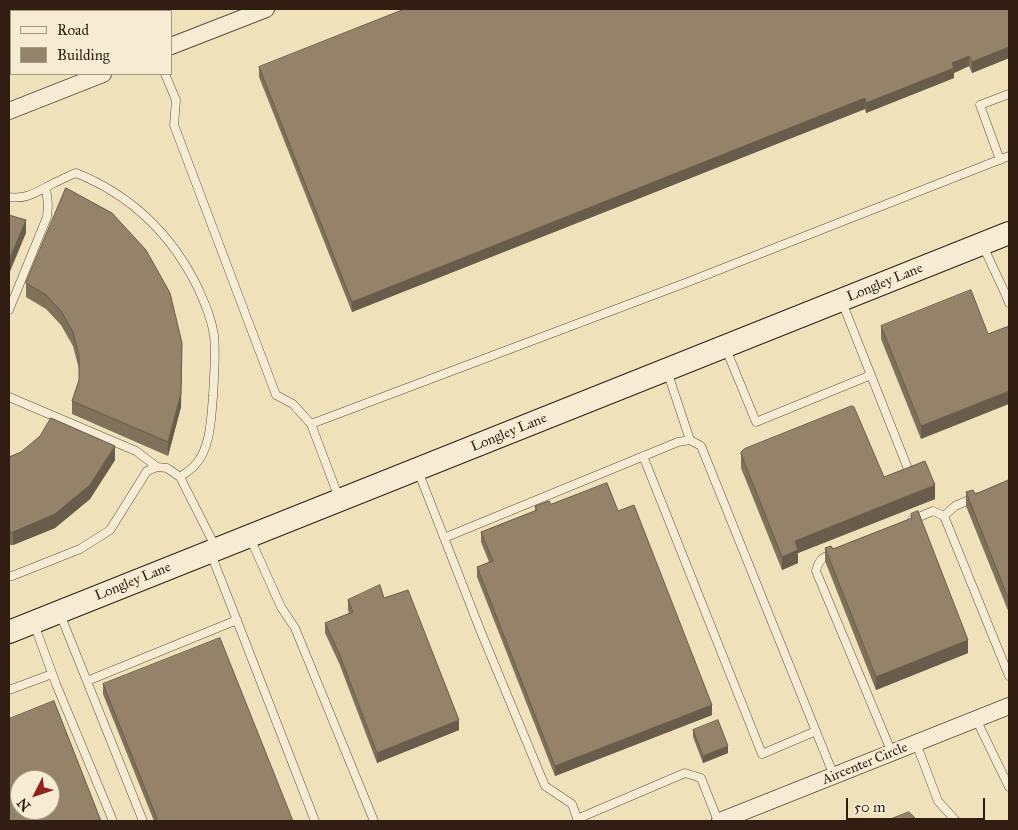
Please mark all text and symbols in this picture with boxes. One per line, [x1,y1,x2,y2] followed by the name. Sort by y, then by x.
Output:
[10,10,172,75] legend
[57,21,89,39] text: Road
[57,46,110,64] text: Building
[845,260,925,306] street label: Longley Lane
[469,410,549,456] street label: Longley Lane
[93,559,173,605] street label: Longley Lane
[820,739,910,789] street label: Aircenter Circle
[10,770,60,820] north arrow
[848,788,987,820] scale bar
[14,794,34,815] text: N
[854,798,886,816] text: 50 m

